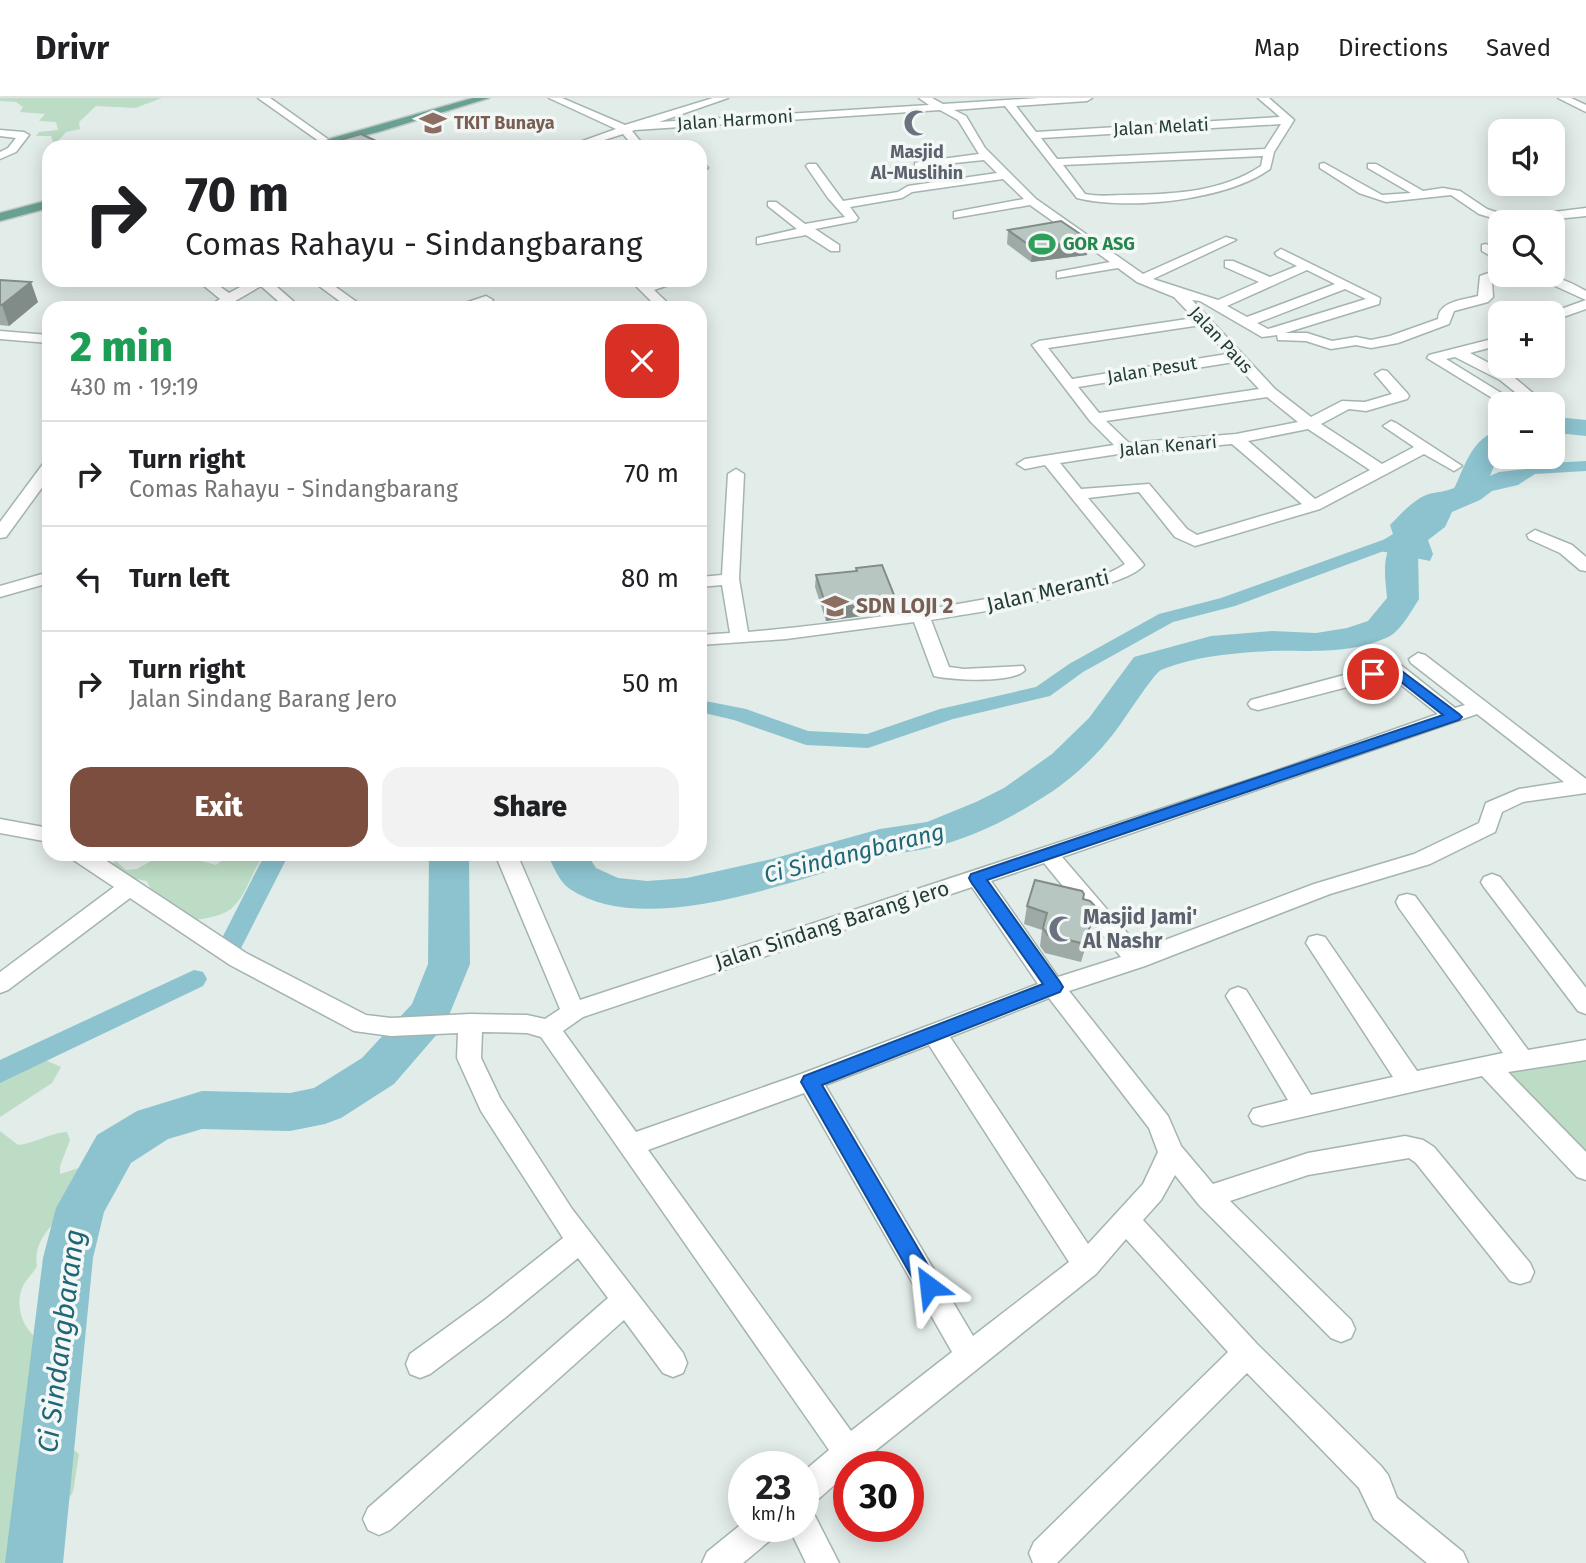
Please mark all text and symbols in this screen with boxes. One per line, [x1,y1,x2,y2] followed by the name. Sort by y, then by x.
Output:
[35,28,109,68] text: Drivr
[1254,34,1300,62] text: Map
[1338,34,1448,62] text: Directions
[1486,34,1551,62] text: Saved
[676,105,794,135] street label: Jalan Harmoni
[418,108,448,138] school or university icon: TKIT Bunaya
[902,108,932,138] mosque icon: Masjid Al-Muslihin
[454,112,555,134] place label: TKIT Bunaya
[1113,114,1209,140] street label: Jalan Melati
[1488,119,1565,469] map controls
[1488,119,1565,196] button: sound
[870,141,963,184] place label: Masjid Al-Muslihin
[185,165,289,224] text: 70 m
[70,168,161,259] icon: right
[1488,210,1565,287] button: search
[185,225,643,263] text: Comas Rahayu - Sindangbarang
[1027,229,1057,259] sports icon: GOR ASG
[1063,233,1135,255] place label: GOR ASG
[1488,301,1565,378] button: +
[1184,302,1258,378] street label: Jalan Paus
[70,322,173,372] text: 2 min
[605,324,679,398] button: close
[1106,352,1199,388] street label: Jalan Pesut
[70,373,198,401] text: 430 m · 19:19
[1488,392,1565,469] button: −
[1118,431,1218,461] street label: Jalan Kenari
[129,444,246,475] text: Turn right
[70,455,108,493] icon: right
[624,458,679,489] text: 70 m
[129,475,458,503] text: Comas Rahayu - Sindangbarang
[70,560,108,598] icon: left
[129,563,230,594] text: Turn left
[621,563,679,594] text: 80 m
[984,564,1112,618] street label: Jalan Meranti
[820,591,850,621] school or university icon: SDN LOJI 2
[856,593,953,619] place label: SDN LOJI 2
[1343,644,1403,704] pin
[129,654,246,685] text: Turn right
[1354,655,1392,693] icon: arrive
[70,665,108,703] icon: right
[622,668,679,699] text: 50 m
[129,685,397,713] text: Jalan Sindang Barang Jero
[70,767,368,847] button: Exit
[382,767,679,847] button: Share
[761,817,947,889] water label: Ci Sindangbarang
[712,875,952,975] street label: Jalan Sindang Barang Jero
[1082,904,1197,954] place label: Masjid Jami' Al Nashr
[1047,914,1077,944] mosque icon: Masjid Jami' Al Nashr
[31,1227,91,1455] water label: Ci Sindangbarang
[892,1249,966,1323] position arrow
[833,1451,924,1542] speed limit sign: 30
[755,1466,792,1508] text: 23
[751,1503,796,1525] text: km/h

